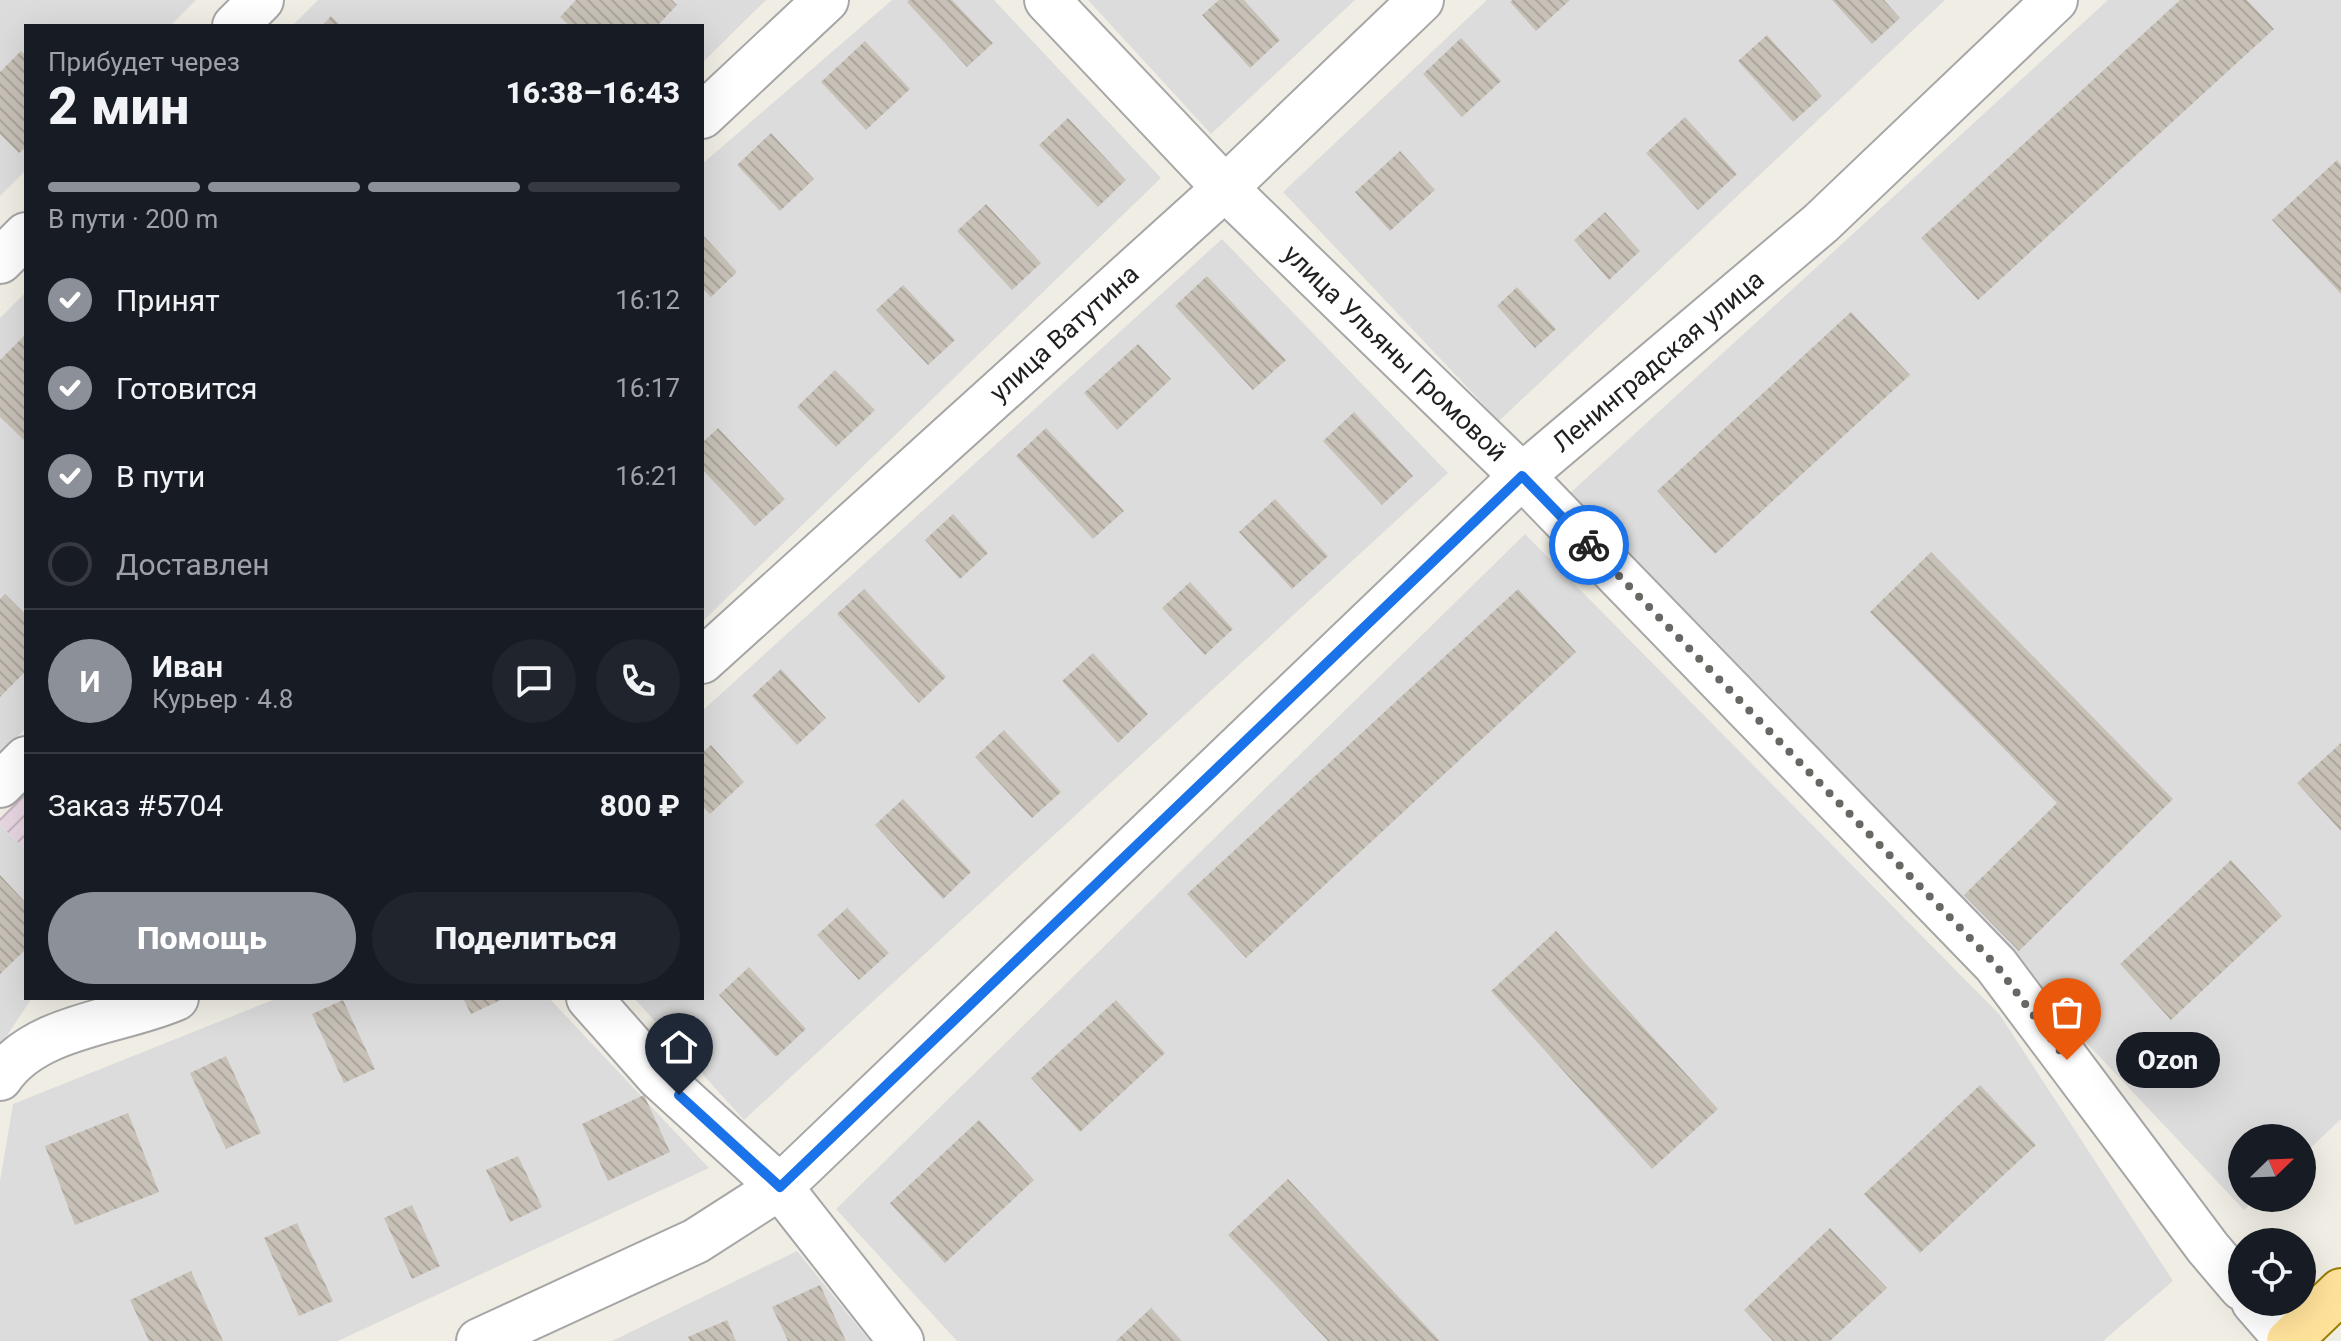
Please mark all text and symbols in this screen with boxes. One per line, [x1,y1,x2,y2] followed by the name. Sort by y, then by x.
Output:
[48,47,240,77] text: Прибудет через
[505,75,680,110] text: 16:38–16:43
[48,76,189,137] text: 2 мин
[48,204,218,234] text: В пути · 200 m
[1277,239,1513,467] street label: улица Ульяны Громовой
[984,258,1144,408] street label: улица Ватутина
[1546,264,1770,458] street label: Ленинградская улица
[48,278,92,322] icon: check
[116,283,220,318] text: Принят
[615,285,680,315] text: 16:12
[48,366,92,410] icon: check
[116,371,258,406] text: Готовится
[615,373,680,403] text: 16:17
[48,454,92,498] icon: check
[116,459,205,494] text: В пути
[615,461,680,491] text: 16:21
[1549,505,1629,585] courier
[1567,523,1611,567] icon: bike
[116,547,270,582] text: Доставлен
[492,639,576,723] button: chat
[596,639,680,723] button: phone
[152,649,223,684] text: Иван
[80,664,101,699] text: И
[152,684,293,714] text: Курьер · 4.8
[48,788,223,823] text: Заказ #5704
[600,788,680,823] text: 800 ₽
[48,892,356,984] button: Помощь
[372,892,680,984] button: Поделиться
[2033,978,2101,1060] pin
[2045,990,2089,1034] icon: bag
[645,1013,713,1095] pin
[657,1025,701,1069] icon: home
[2115,1032,2219,1088] callout: Ozon
[2138,1045,2198,1075] text: Ozon
[2228,1124,2316,1212] north arrow
[2228,1124,2316,1316] map controls
[2228,1228,2316,1316] button: locate

